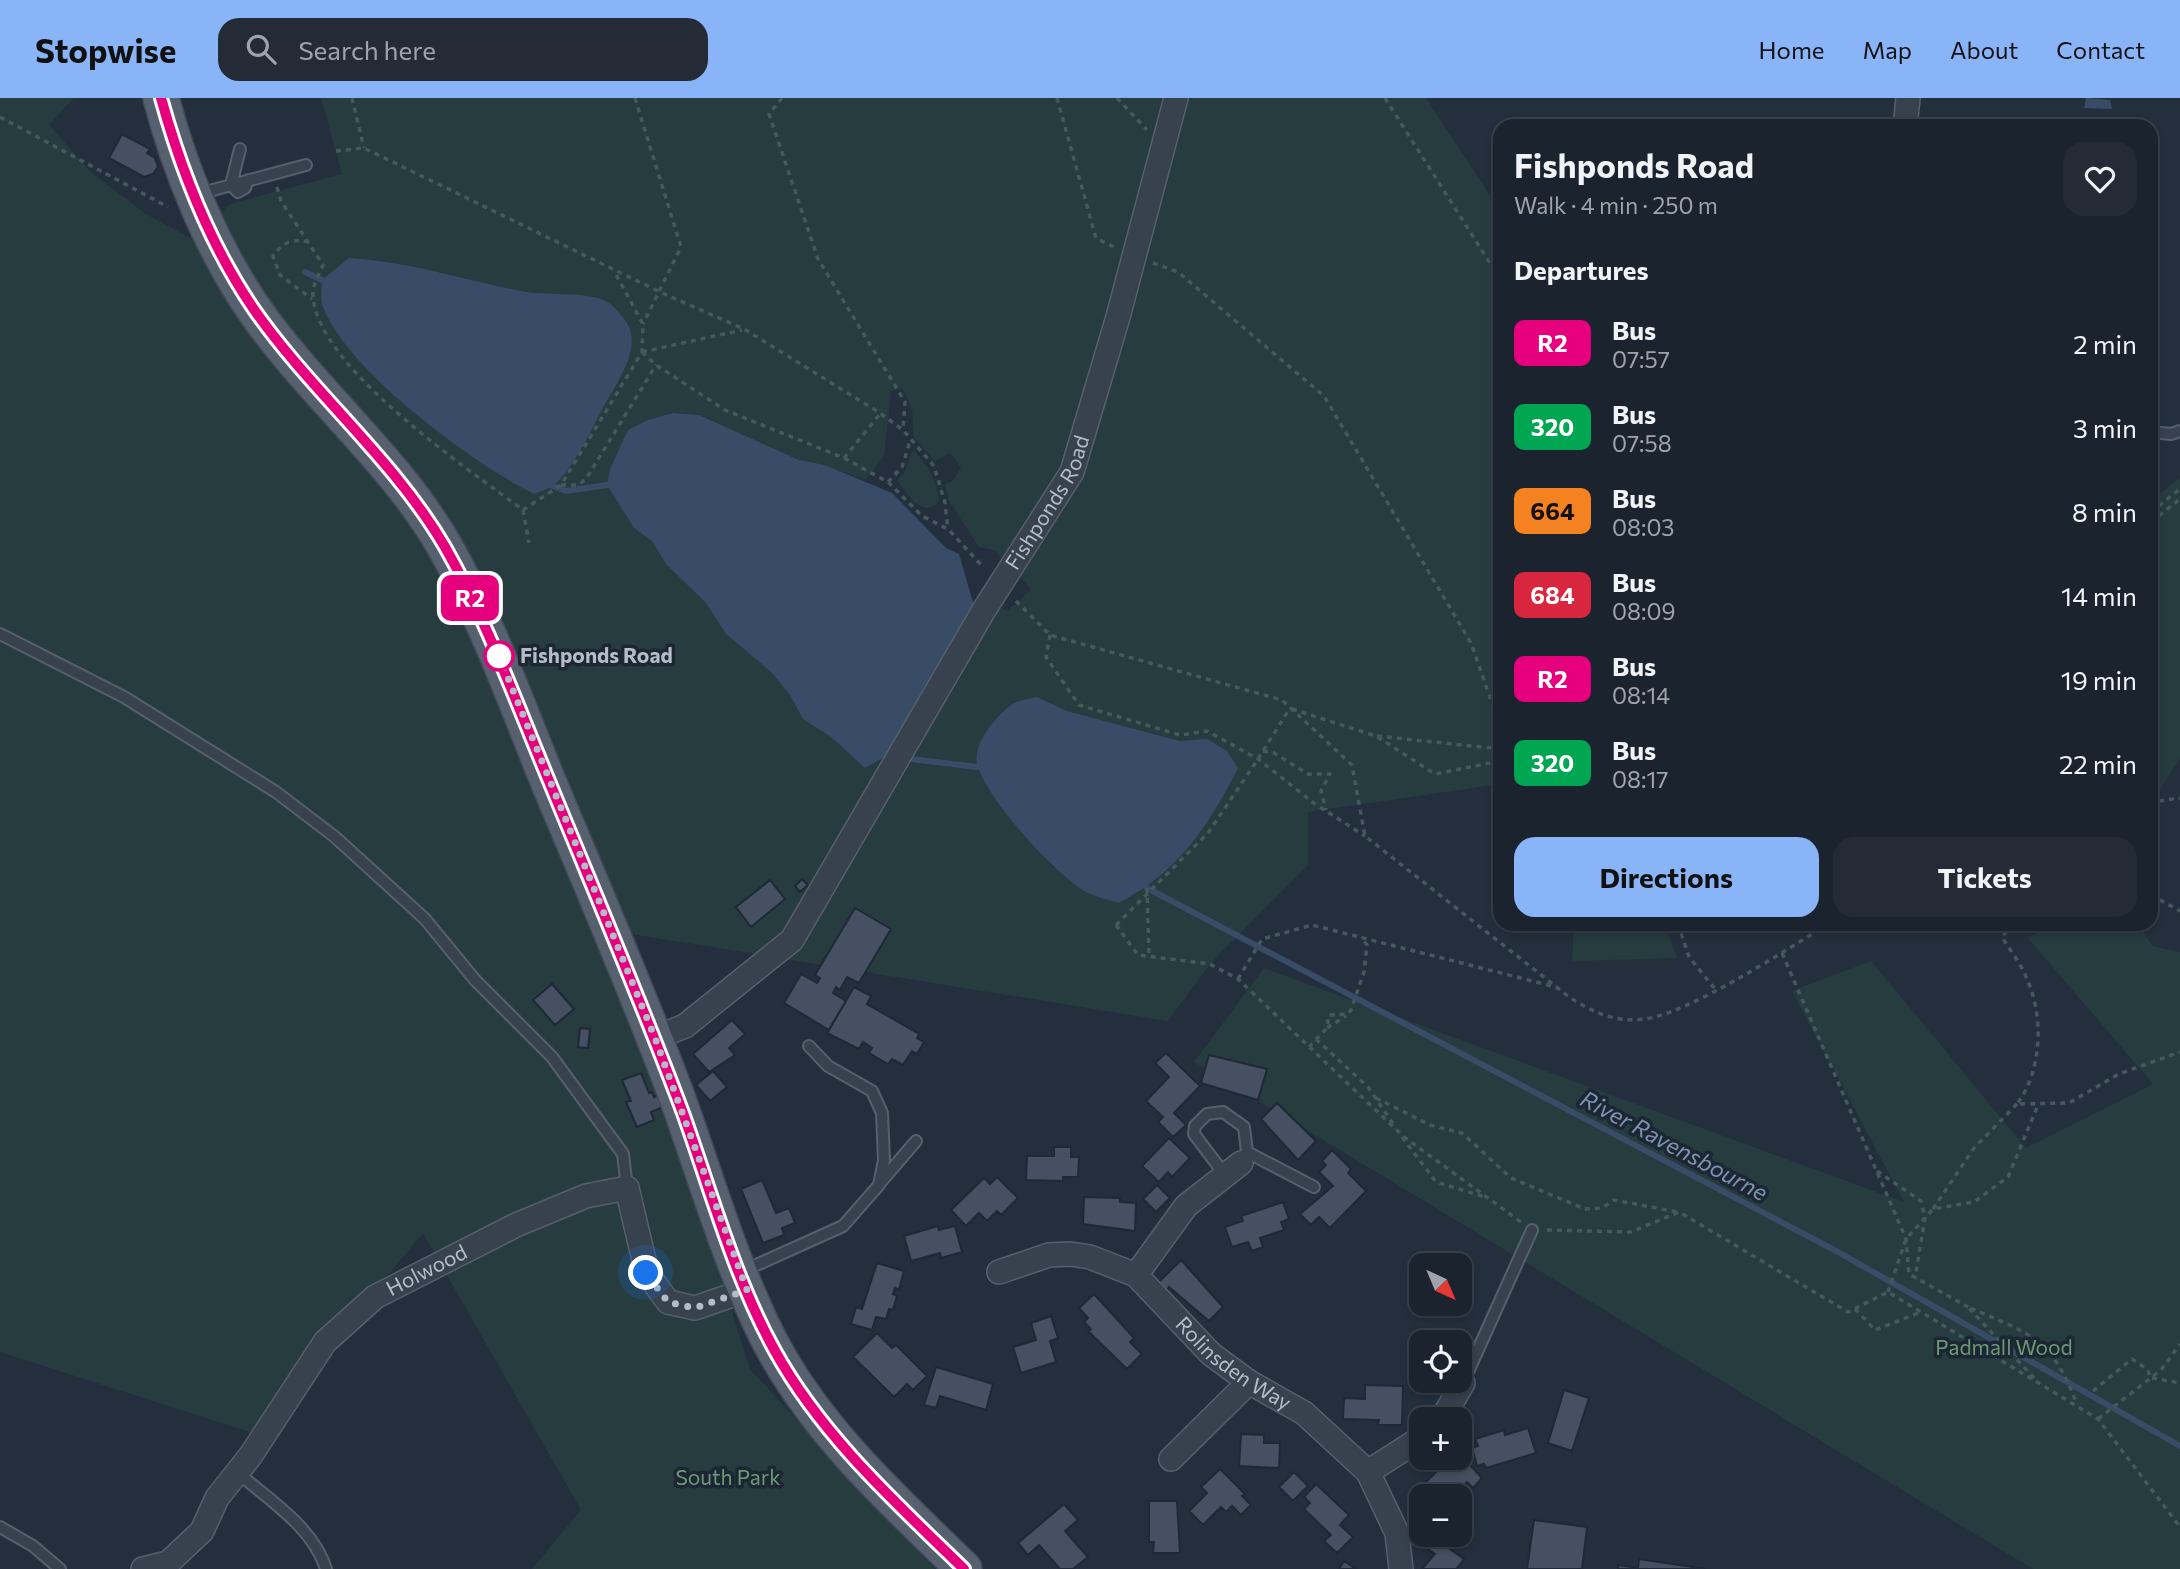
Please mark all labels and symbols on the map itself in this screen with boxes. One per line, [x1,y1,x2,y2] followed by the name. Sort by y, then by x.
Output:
[999,432,1093,574] street label: Fishponds Road
[438,575,502,621] line badge: R2
[484,641,514,671] marker: Fishponds Road
[520,642,673,667] place label: Fishponds Road
[1576,1084,1773,1206] water label: River Ravensbourne
[382,1238,471,1300] street label: Holwood
[1409,1253,1472,1316] north arrow
[628,1255,663,1290] your location
[1171,1311,1296,1414] street label: Rolinsden Way
[1935,1334,2073,1359] park label: Padmall Wood
[675,1464,781,1489] park label: South Park

